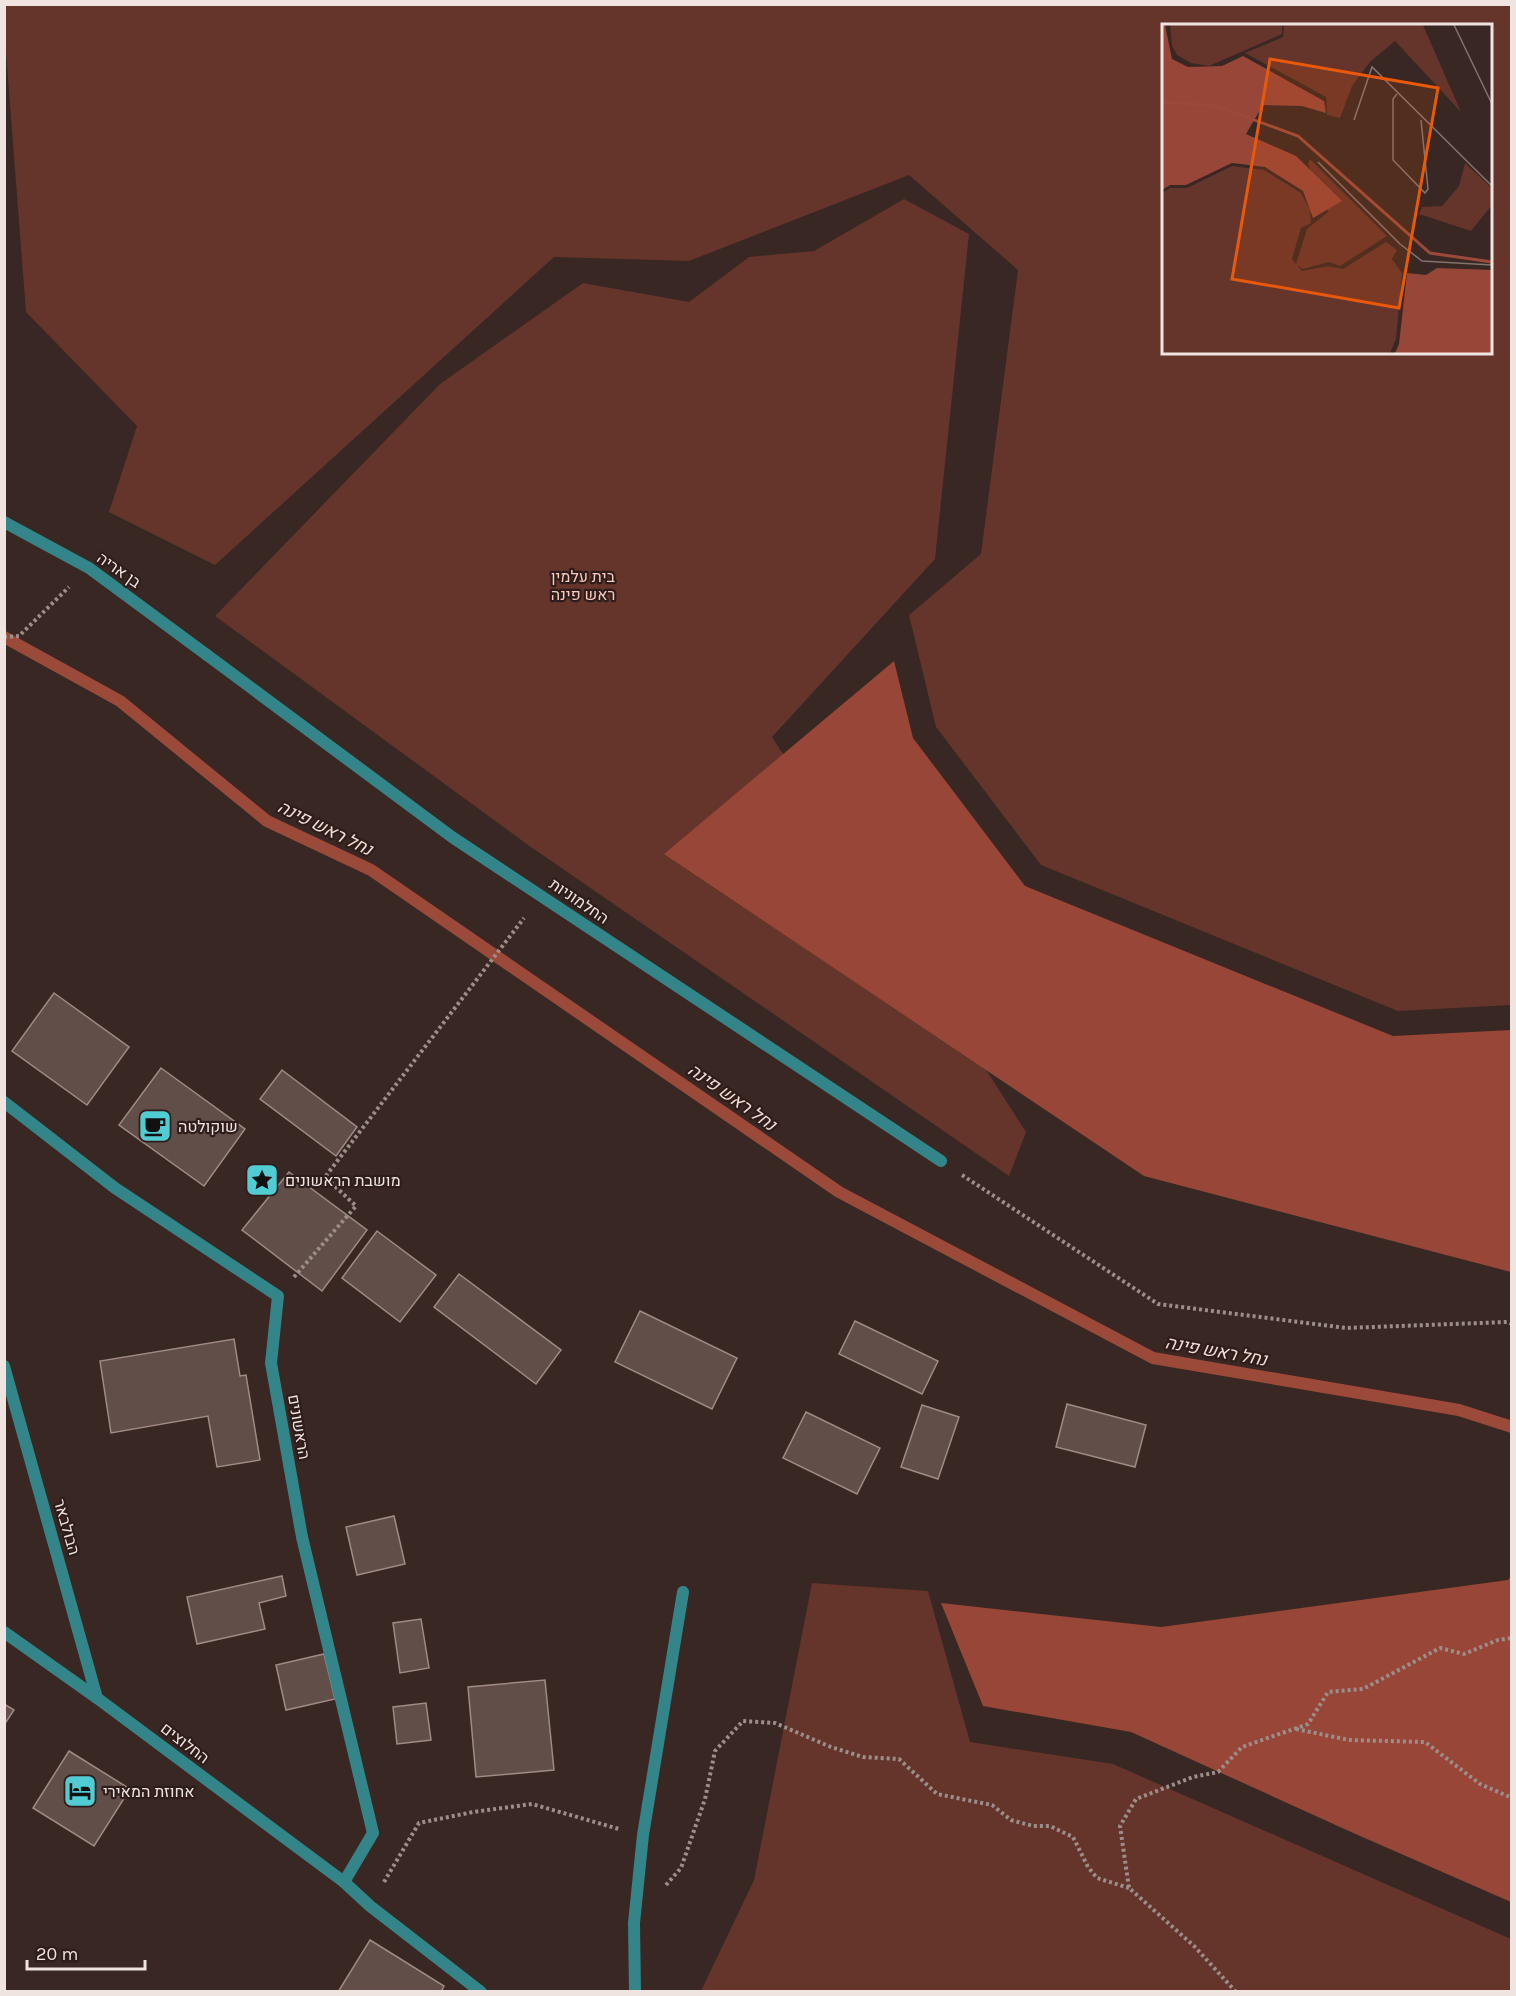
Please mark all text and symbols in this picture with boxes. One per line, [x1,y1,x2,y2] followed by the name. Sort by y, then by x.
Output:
[1162,24,1492,354] inset map
[93,548,145,592] street label: בן אריה
[551,567,616,604] park label: בית עלמין ראש פינה
[274,796,377,861] water label: נחל ראש פינה
[546,874,612,928] street label: החלמוניות
[684,1058,782,1136] water label: נחל ראש פינה
[137,1108,173,1144] cafe icon: שוקולטה
[178,1117,238,1136] place label: שוקולטה
[244,1162,280,1198] place icon: מושבת הראשונים
[285,1171,401,1190] place label: מושבת הראשונים
[1163,1331,1270,1371] water label: נחל ראש פינה
[284,1393,314,1461] street label: הראשונים
[50,1497,84,1557] street label: הבולבאר
[157,1719,213,1767] street label: החלוצים
[62,1773,98,1809] hotel icon: אחוזת המאירי
[103,1782,194,1801] place label: אחוזת המאירי
[27,1933,146,1971] scale bar
[36,1943,78,1965] text: 20 m

